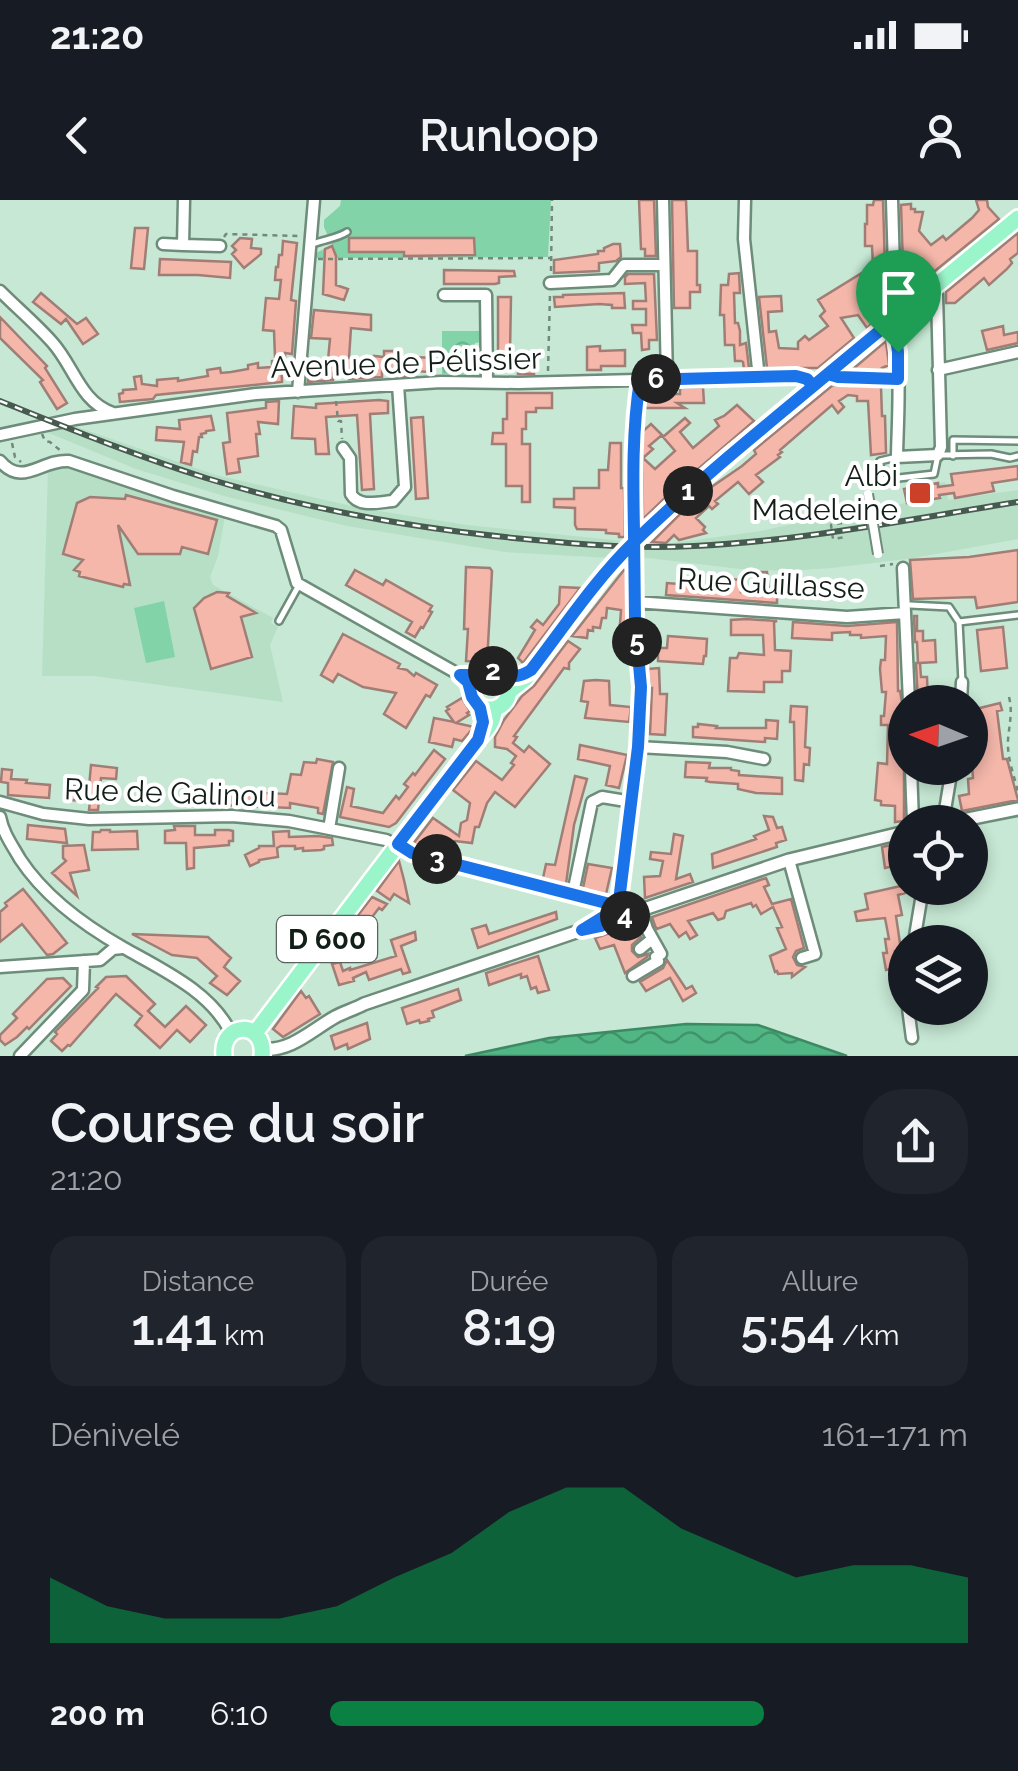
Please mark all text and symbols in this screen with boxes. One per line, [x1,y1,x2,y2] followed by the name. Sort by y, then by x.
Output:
[50,13,144,58] text: 21:20
[50,108,105,163] icon: back
[913,108,968,163] icon: person
[419,109,599,162] text: Runloop
[856,250,941,353] pin
[871,265,926,320] icon: arrive
[270,340,543,385] street label: Avenue de Pélissier
[631,354,681,404] pin: 6
[648,362,665,395] text: 6
[752,458,898,527] place label: Albi Madeleine
[663,466,713,516] pin: 1
[681,474,695,507] text: 1
[907,480,933,506] marker: Albi Madeleine
[676,561,866,606] street label: Rue Guillasse
[612,617,662,667] pin: 5
[629,625,645,658] text: 5
[468,646,518,696] pin: 2
[485,654,501,687] text: 2
[888,685,988,785] north arrow
[888,685,988,1025] map controls
[63,771,277,814] street label: Rue de Galinou
[888,805,988,905] button: locate
[412,834,462,884] pin: 3
[429,842,445,875] text: 3
[600,891,650,941] pin: 4
[617,899,633,932] text: 4
[277,916,377,962] road number: D 600
[888,925,988,1025] button: layers
[863,1089,968,1194] button: share
[50,1090,424,1155] text: Course du soir
[50,1160,123,1197] text: 21:20
[142,1265,254,1298] text: Distance
[470,1265,548,1298] text: Durée
[782,1265,858,1298] text: Allure
[131,1298,217,1357] text: 1.41
[462,1298,556,1357] text: 8:19
[740,1298,835,1357] text: 5:54
[217,1319,265,1352] text: km
[835,1319,900,1352] text: /km
[50,1416,180,1453] text: Dénivelé
[822,1416,968,1453] text: 161–171 m
[50,1695,145,1732] text: 200 m
[210,1695,269,1732] text: 6:10

